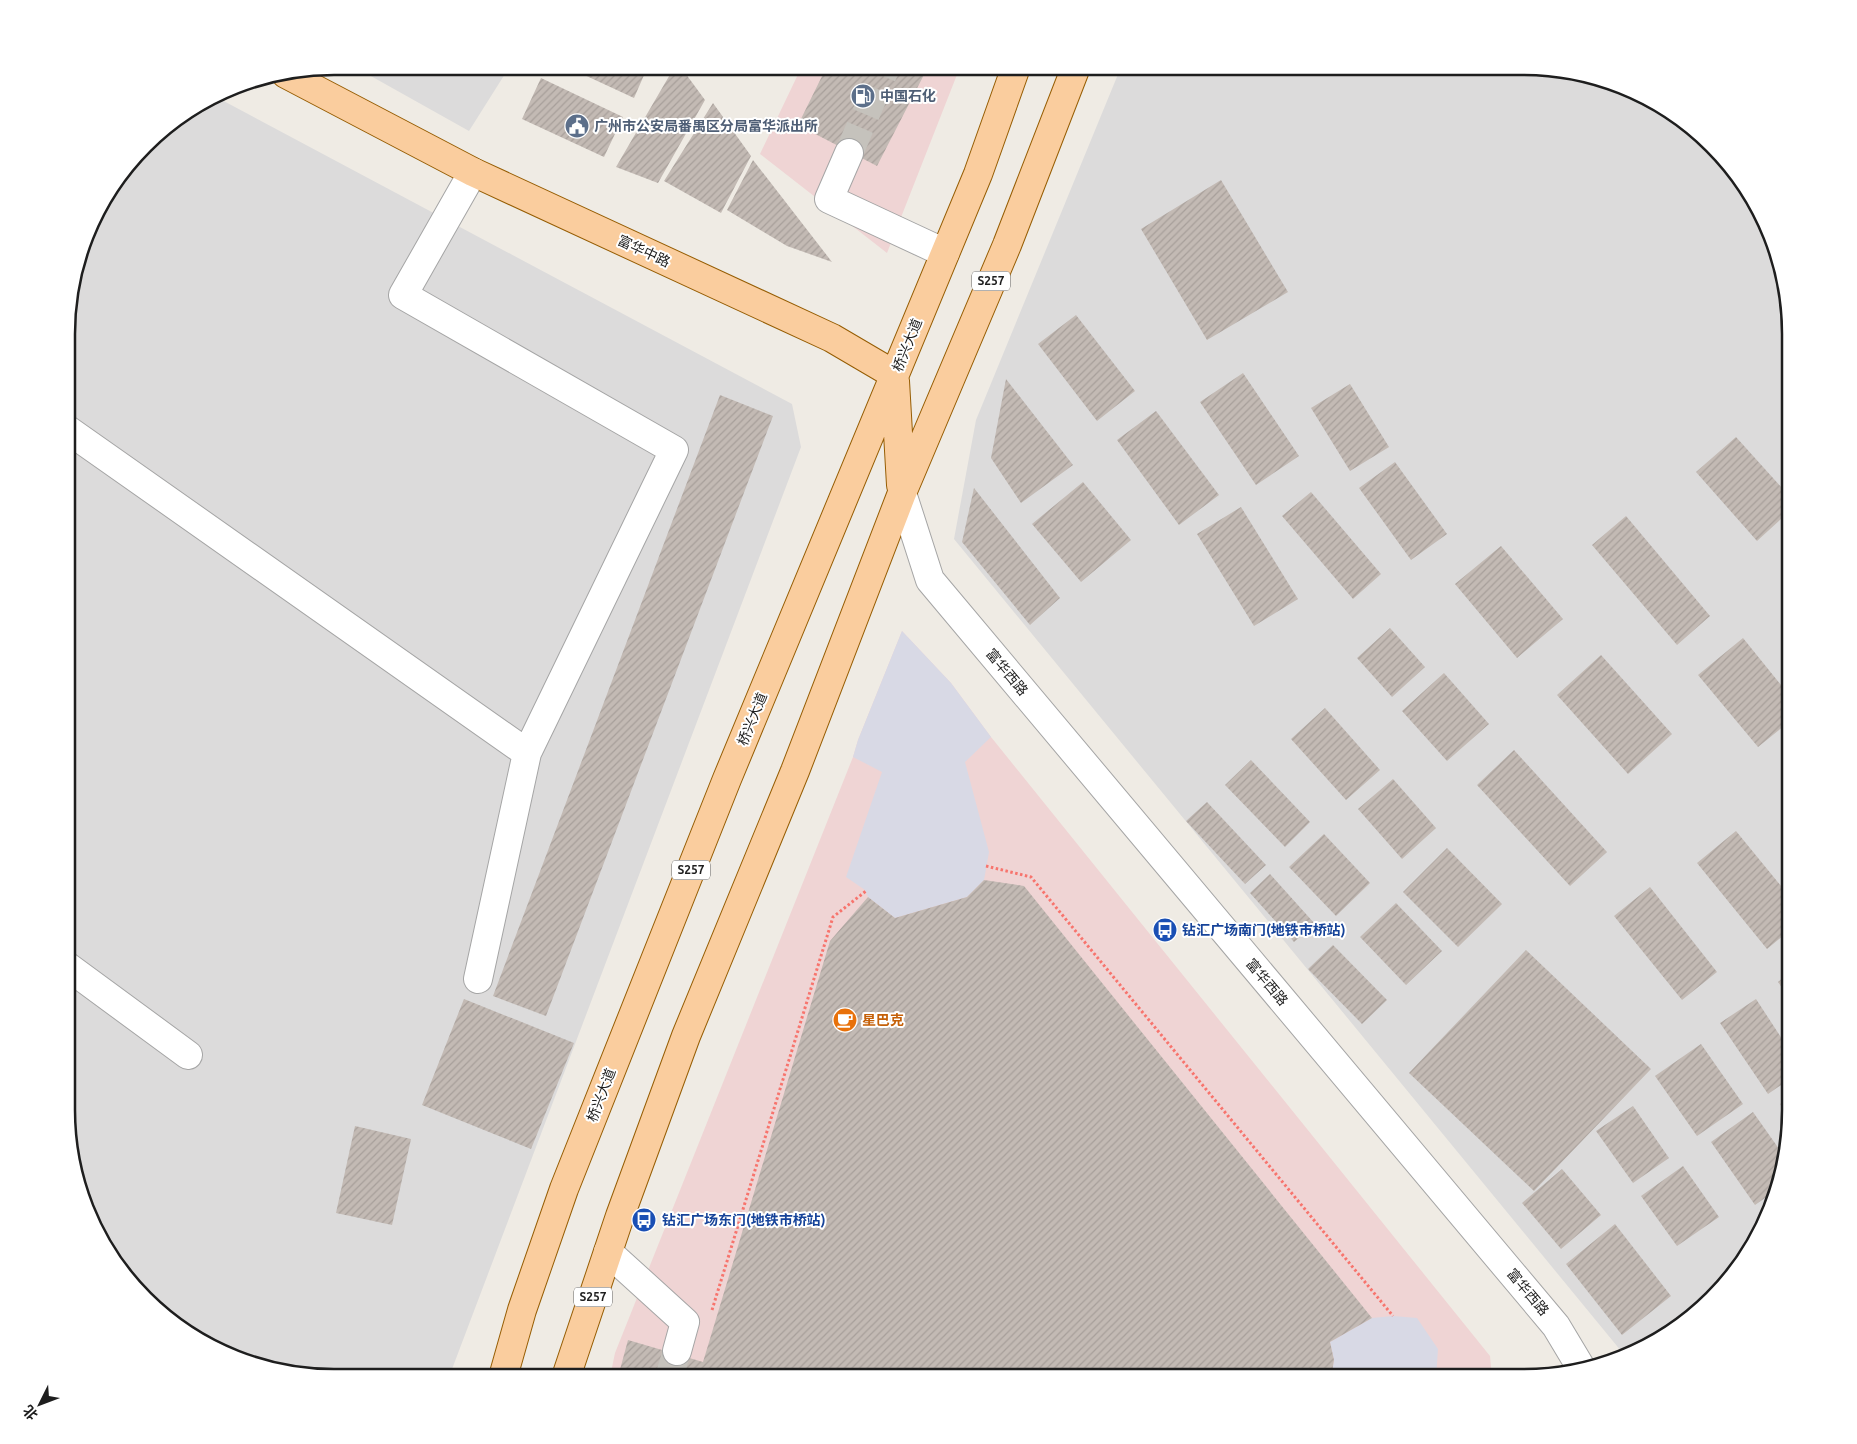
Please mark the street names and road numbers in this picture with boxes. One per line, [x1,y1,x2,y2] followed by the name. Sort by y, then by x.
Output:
[615,232,673,270] street label: 富华中路
[972,272,1010,290] road number: S257
[889,316,925,374] street label: 桥兴大道
[983,645,1031,699] street label: 富华西路
[734,690,770,748] street label: 桥兴大道
[672,860,710,880] road number: S257
[1243,955,1291,1009] street label: 富华西路
[583,1066,619,1124] street label: 桥兴大道
[1504,1265,1552,1319] street label: 富华西路
[574,1288,612,1306] road number: S257

